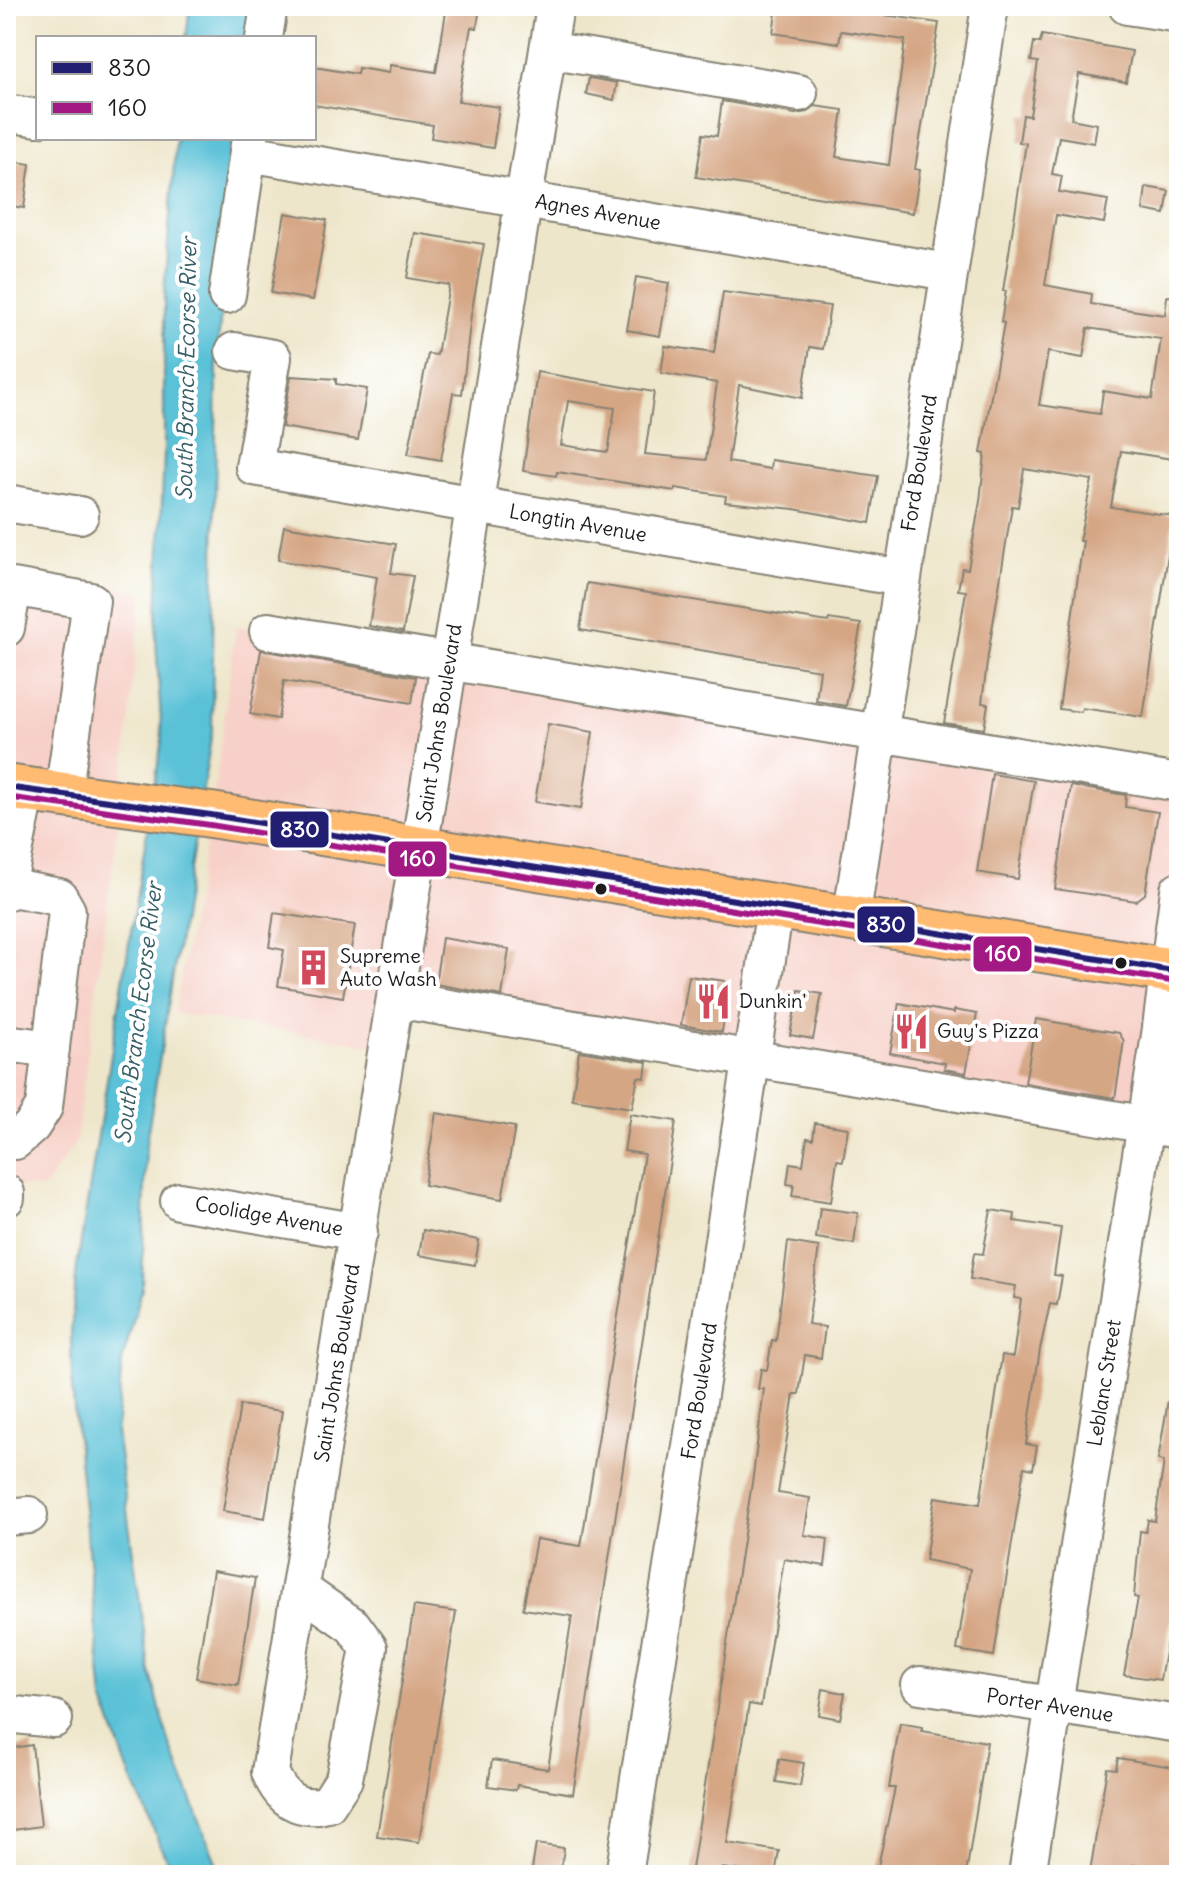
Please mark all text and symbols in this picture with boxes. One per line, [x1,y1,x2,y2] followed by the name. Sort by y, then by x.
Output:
[36,36,316,140] legend
[108,52,151,82] text: 830
[108,92,147,122] text: 160
[533,188,663,235] street label: Agnes Avenue
[170,234,202,501] water label: South Branch Ecorse River
[895,393,942,533] street label: Ford Boulevard
[507,498,649,547] street label: Longtin Avenue
[410,622,467,824] street label: Saint Johns Boulevard
[269,810,330,849] line badge: 830
[280,815,320,843] text: 830
[387,840,448,878] line badge: 160
[400,844,436,872] text: 160
[108,878,168,1145] water label: South Branch Ecorse River
[593,881,609,897] unlabelled marker
[856,905,916,944] line badge: 830
[866,910,906,938] text: 830
[972,935,1033,973] line badge: 160
[985,939,1021,967] text: 160
[340,943,437,991] place label: Supreme Auto Wash
[295,949,333,987] building icon: Supreme Auto Wash
[1113,955,1129,971] unlabelled marker
[694,982,732,1020] restaurant icon: Dunkin'
[739,988,806,1013] place label: Dunkin'
[892,1012,930,1050] restaurant icon: Guy's Pizza
[937,1018,1039,1043] place label: Guy's Pizza
[193,1190,345,1241] street label: Coolidge Avenue
[308,1262,365,1464] street label: Saint Johns Boulevard
[1081,1318,1126,1448] street label: Leblanc Street
[675,1321,722,1461] street label: Ford Boulevard
[985,1682,1115,1727] street label: Porter Avenue

